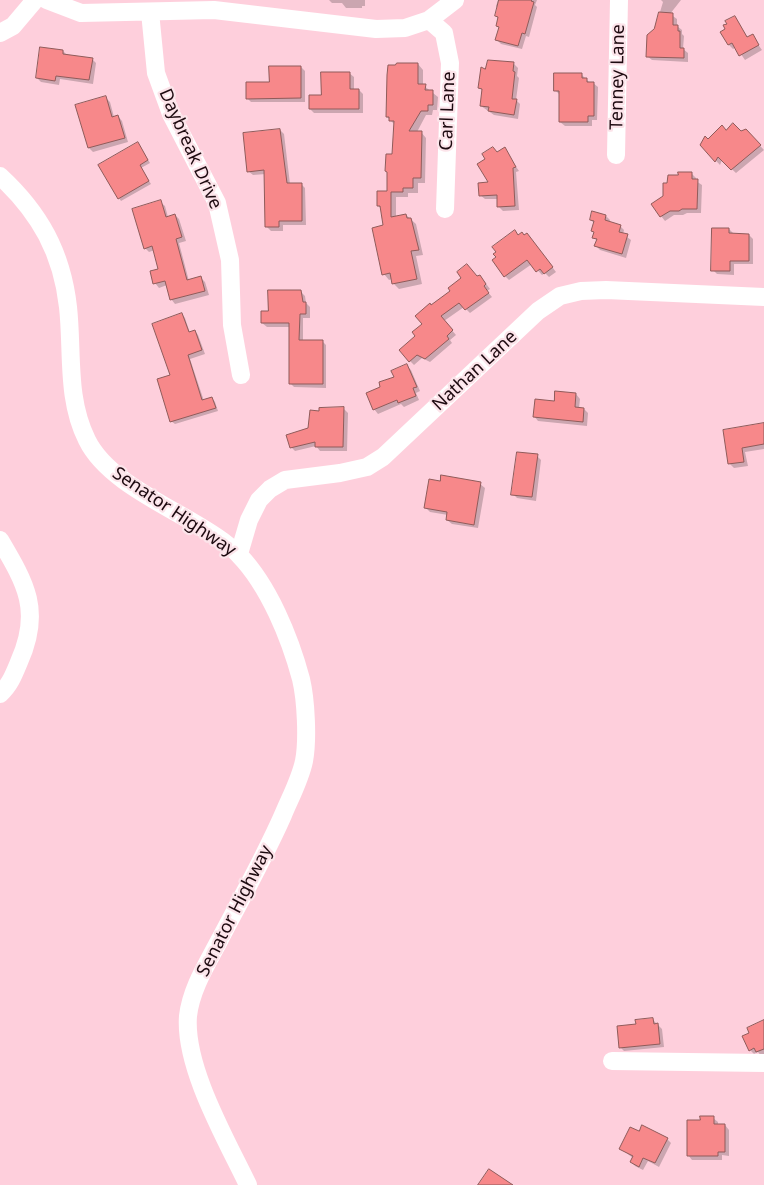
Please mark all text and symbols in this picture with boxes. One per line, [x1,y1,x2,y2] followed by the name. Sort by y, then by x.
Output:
[606,24,630,130] street label: Tenney Lane
[436,71,460,151] street label: Carl Lane
[154,85,226,213] street label: Daybreak Drive
[428,326,522,416] street label: Nathan Lane
[108,463,240,561] street label: Senator Highway
[193,842,277,980] street label: Senator Highway

